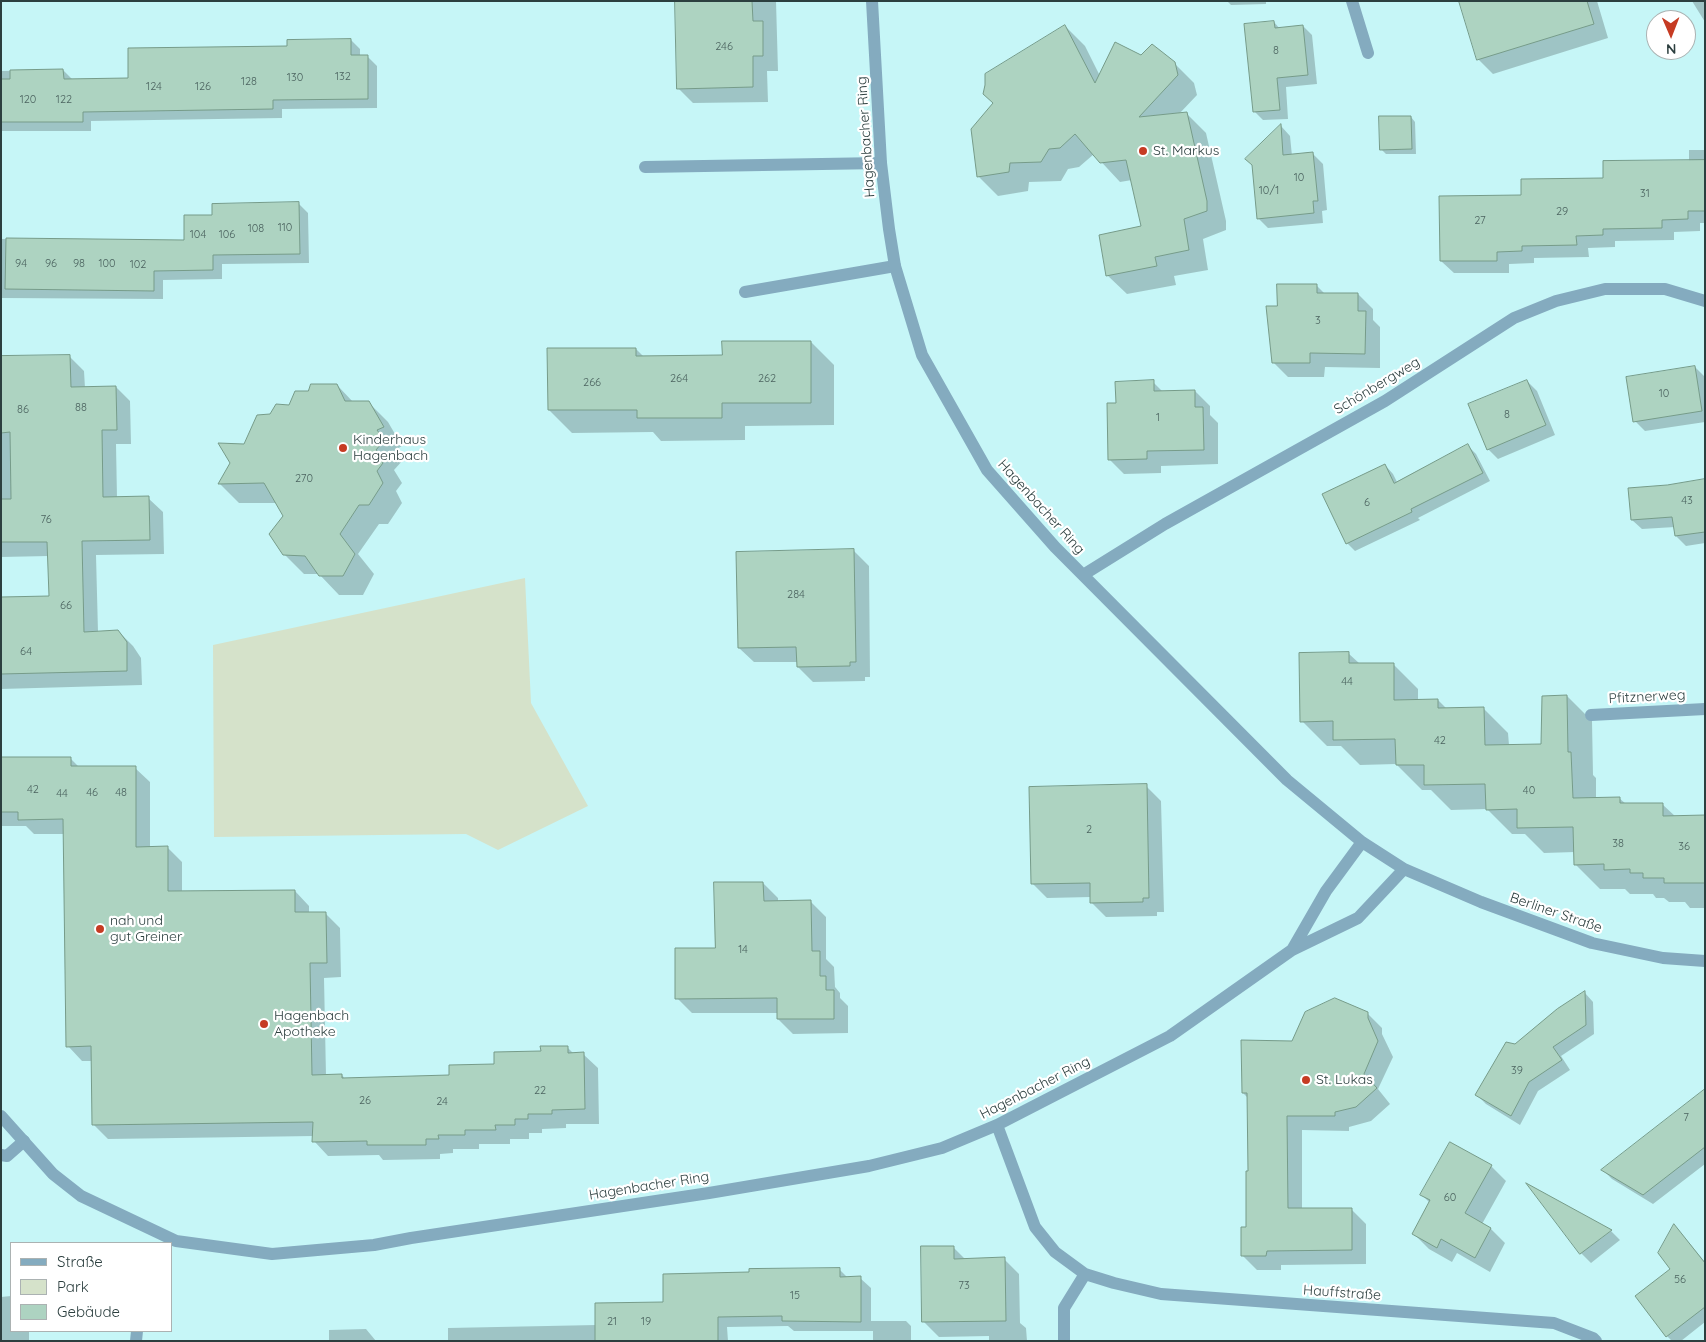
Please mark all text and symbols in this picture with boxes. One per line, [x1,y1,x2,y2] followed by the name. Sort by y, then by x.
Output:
[1646,10,1696,60] north arrow
[715,40,733,54] house number: 246
[1666,40,1677,58] text: N
[1273,44,1279,58] house number: 8
[335,70,351,84] house number: 132
[287,71,303,85] house number: 130
[241,75,257,89] house number: 128
[853,76,879,198] street label: Hagenbacher Ring
[146,80,162,94] house number: 124
[195,80,211,94] house number: 126
[20,93,36,107] house number: 120
[56,93,72,107] house number: 122
[1153,143,1219,159] place label: St. Markus
[1137,145,1149,157] marker: St. Markus
[1294,171,1304,185] house number: 10
[1259,184,1279,198] house number: 10/1
[1640,187,1650,201] house number: 31
[1556,205,1568,219] house number: 29
[1474,214,1486,228] house number: 27
[278,221,292,235] house number: 110
[248,222,264,236] house number: 108
[190,228,206,242] house number: 104
[219,228,235,242] house number: 106
[15,257,27,271] house number: 94
[45,257,57,271] house number: 96
[73,257,85,271] house number: 98
[98,257,116,271] house number: 100
[130,258,146,272] house number: 102
[1315,314,1321,328] house number: 3
[1331,354,1423,418] street label: Schönbergweg
[670,372,688,386] house number: 264
[758,372,776,386] house number: 262
[583,376,601,390] house number: 266
[1659,387,1669,401] house number: 10
[75,401,87,415] house number: 88
[17,403,29,417] house number: 86
[1504,408,1510,422] house number: 8
[1156,411,1160,425] house number: 1
[353,432,428,464] place label: Kinderhaus Hagenbach
[337,442,349,454] marker: Kinderhaus Hagenbach
[994,456,1088,558] street label: Hagenbacher Ring
[295,472,313,486] house number: 270
[1681,494,1693,508] house number: 43
[1364,496,1370,510] house number: 6
[40,513,52,527] house number: 76
[787,588,805,602] house number: 284
[60,599,72,613] house number: 66
[20,645,32,659] house number: 64
[1341,675,1353,689] house number: 44
[1608,687,1686,707] street label: Pfitznerweg
[1434,734,1446,748] house number: 42
[27,783,39,797] house number: 42
[1523,784,1535,798] house number: 40
[86,786,98,800] house number: 46
[115,786,127,800] house number: 48
[56,787,68,801] house number: 44
[1086,823,1092,837] house number: 2
[1612,837,1624,851] house number: 38
[1678,840,1690,854] house number: 36
[1508,889,1604,937] street label: Berliner Straße
[110,913,182,946] place label: nah und gut Greiner
[94,923,106,935] marker: nah und gut Greiner
[738,943,748,957] house number: 14
[274,1008,349,1040] place label: Hagenbach Apotheke
[258,1018,270,1030] marker: Hagenbach Apotheke
[977,1053,1093,1123] street label: Hagenbacher Ring
[1511,1064,1523,1078] house number: 39
[1316,1072,1373,1088] place label: St. Lukas
[1300,1074,1312,1086] marker: St. Lukas
[534,1084,546,1098] house number: 22
[359,1094,371,1108] house number: 26
[436,1095,448,1109] house number: 24
[1683,1111,1689,1125] house number: 7
[588,1168,710,1204] street label: Hagenbacher Ring
[1444,1191,1456,1205] house number: 60
[10,1242,172,1332] legend
[57,1252,103,1271] text: Straße
[1674,1273,1686,1287] house number: 56
[57,1277,89,1296] text: Park
[958,1279,970,1293] house number: 73
[1303,1282,1381,1304] street label: Hauffstraße
[790,1289,800,1303] house number: 15
[57,1302,120,1321] text: Gebäude
[607,1315,617,1329] house number: 21
[641,1315,651,1329] house number: 19

